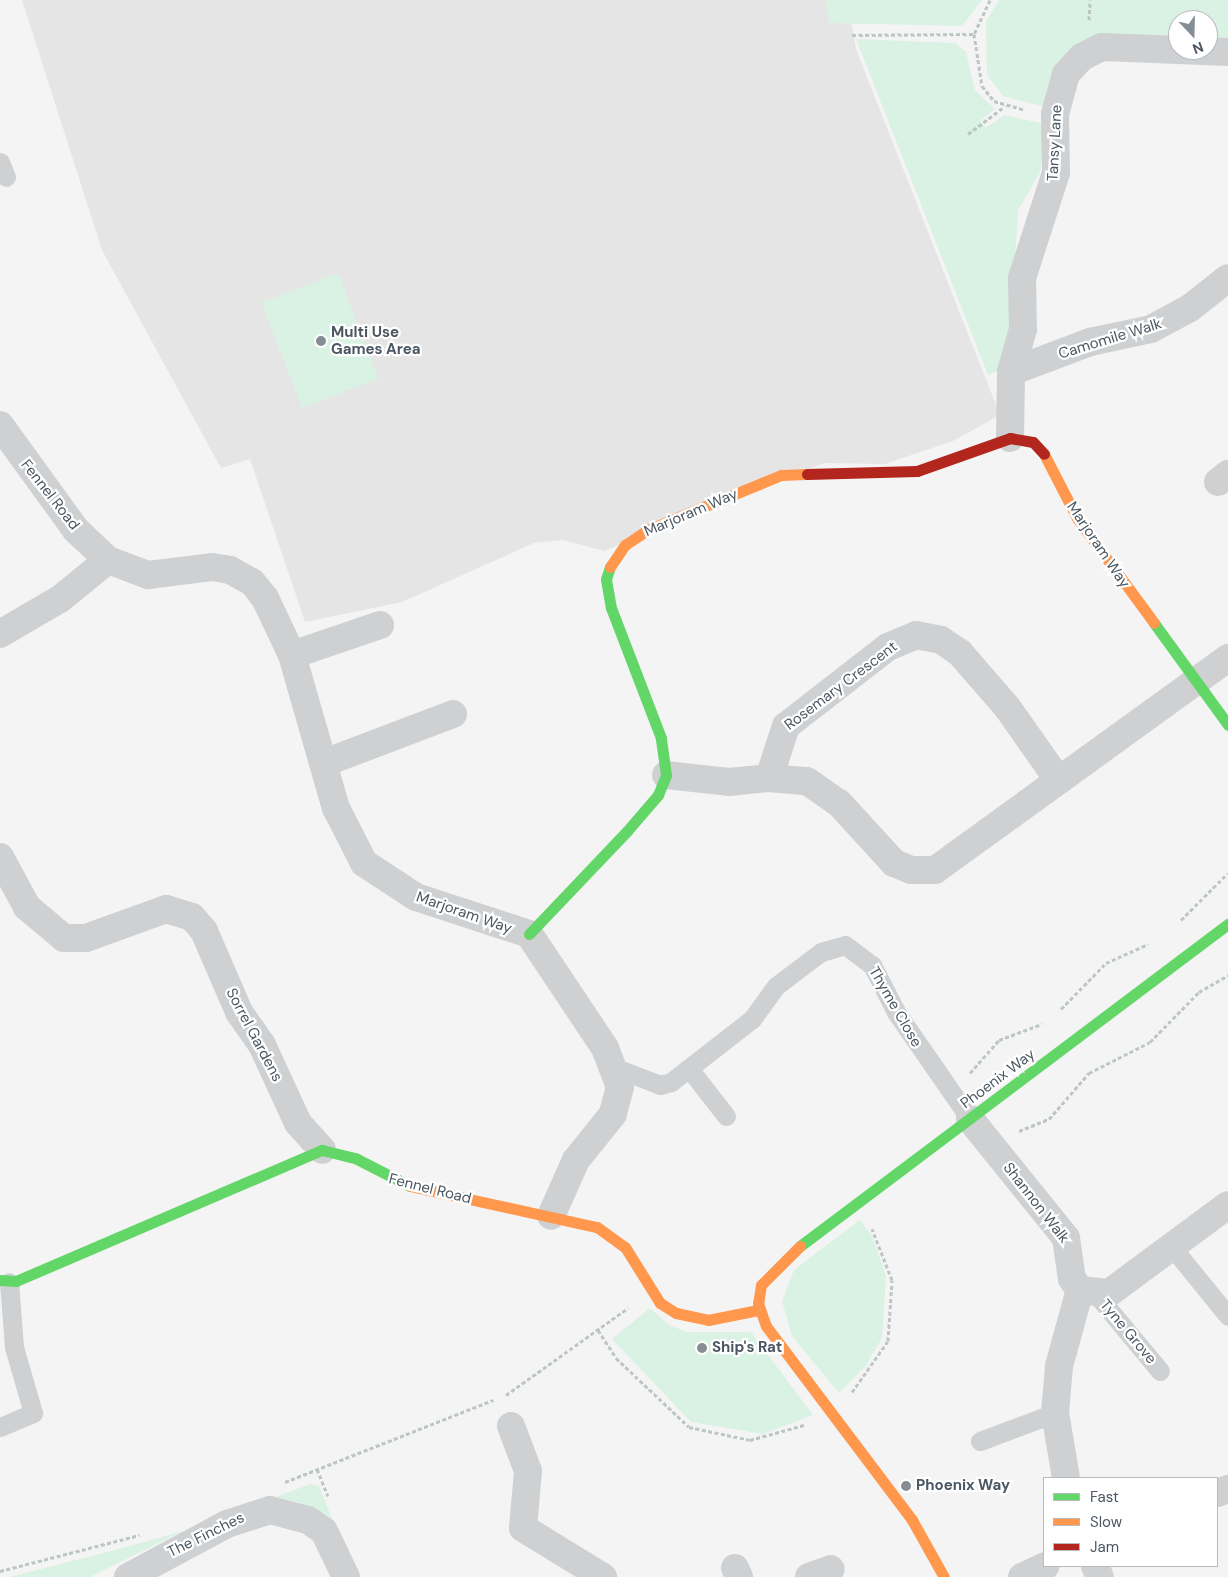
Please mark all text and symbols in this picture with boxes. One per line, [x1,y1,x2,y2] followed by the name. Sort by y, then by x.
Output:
[1168,10,1218,60] north arrow
[1190,38,1206,58] text: N
[1044,104,1066,182] street label: Tansy Lane
[1056,315,1164,363] street label: Camomile Walk
[331,323,421,358] place label: Multi Use Games Area
[315,335,327,347] marker: Multi Use Games Area
[17,456,83,534] street label: Fennel Road
[641,485,741,541] street label: Marjoram Way
[1063,499,1133,591] street label: Marjoram Way
[781,638,901,734] street label: Rosemary Crescent
[414,888,514,938] street label: Marjoram Way
[865,963,925,1051] street label: Thyme Close
[222,985,286,1085] street label: Sorrel Gardens
[957,1045,1039,1113] street label: Phoenix Way
[999,1159,1073,1247] street label: Shannon Walk
[387,1170,473,1208] street label: Fennel Road
[1096,1296,1160,1368] street label: Tyne Grove
[712,1339,782,1357] place label: Ship's Rat
[696,1342,708,1354] marker: Ship's Rat
[916,1477,1010,1495] place label: Phoenix Way
[1043,1477,1218,1567] legend
[900,1480,912,1492] marker: Phoenix Way
[1090,1487,1119,1507] text: Fast
[165,1509,247,1561] street label: The Finches
[1090,1512,1122,1532] text: Slow
[1090,1537,1119,1557] text: Jam

